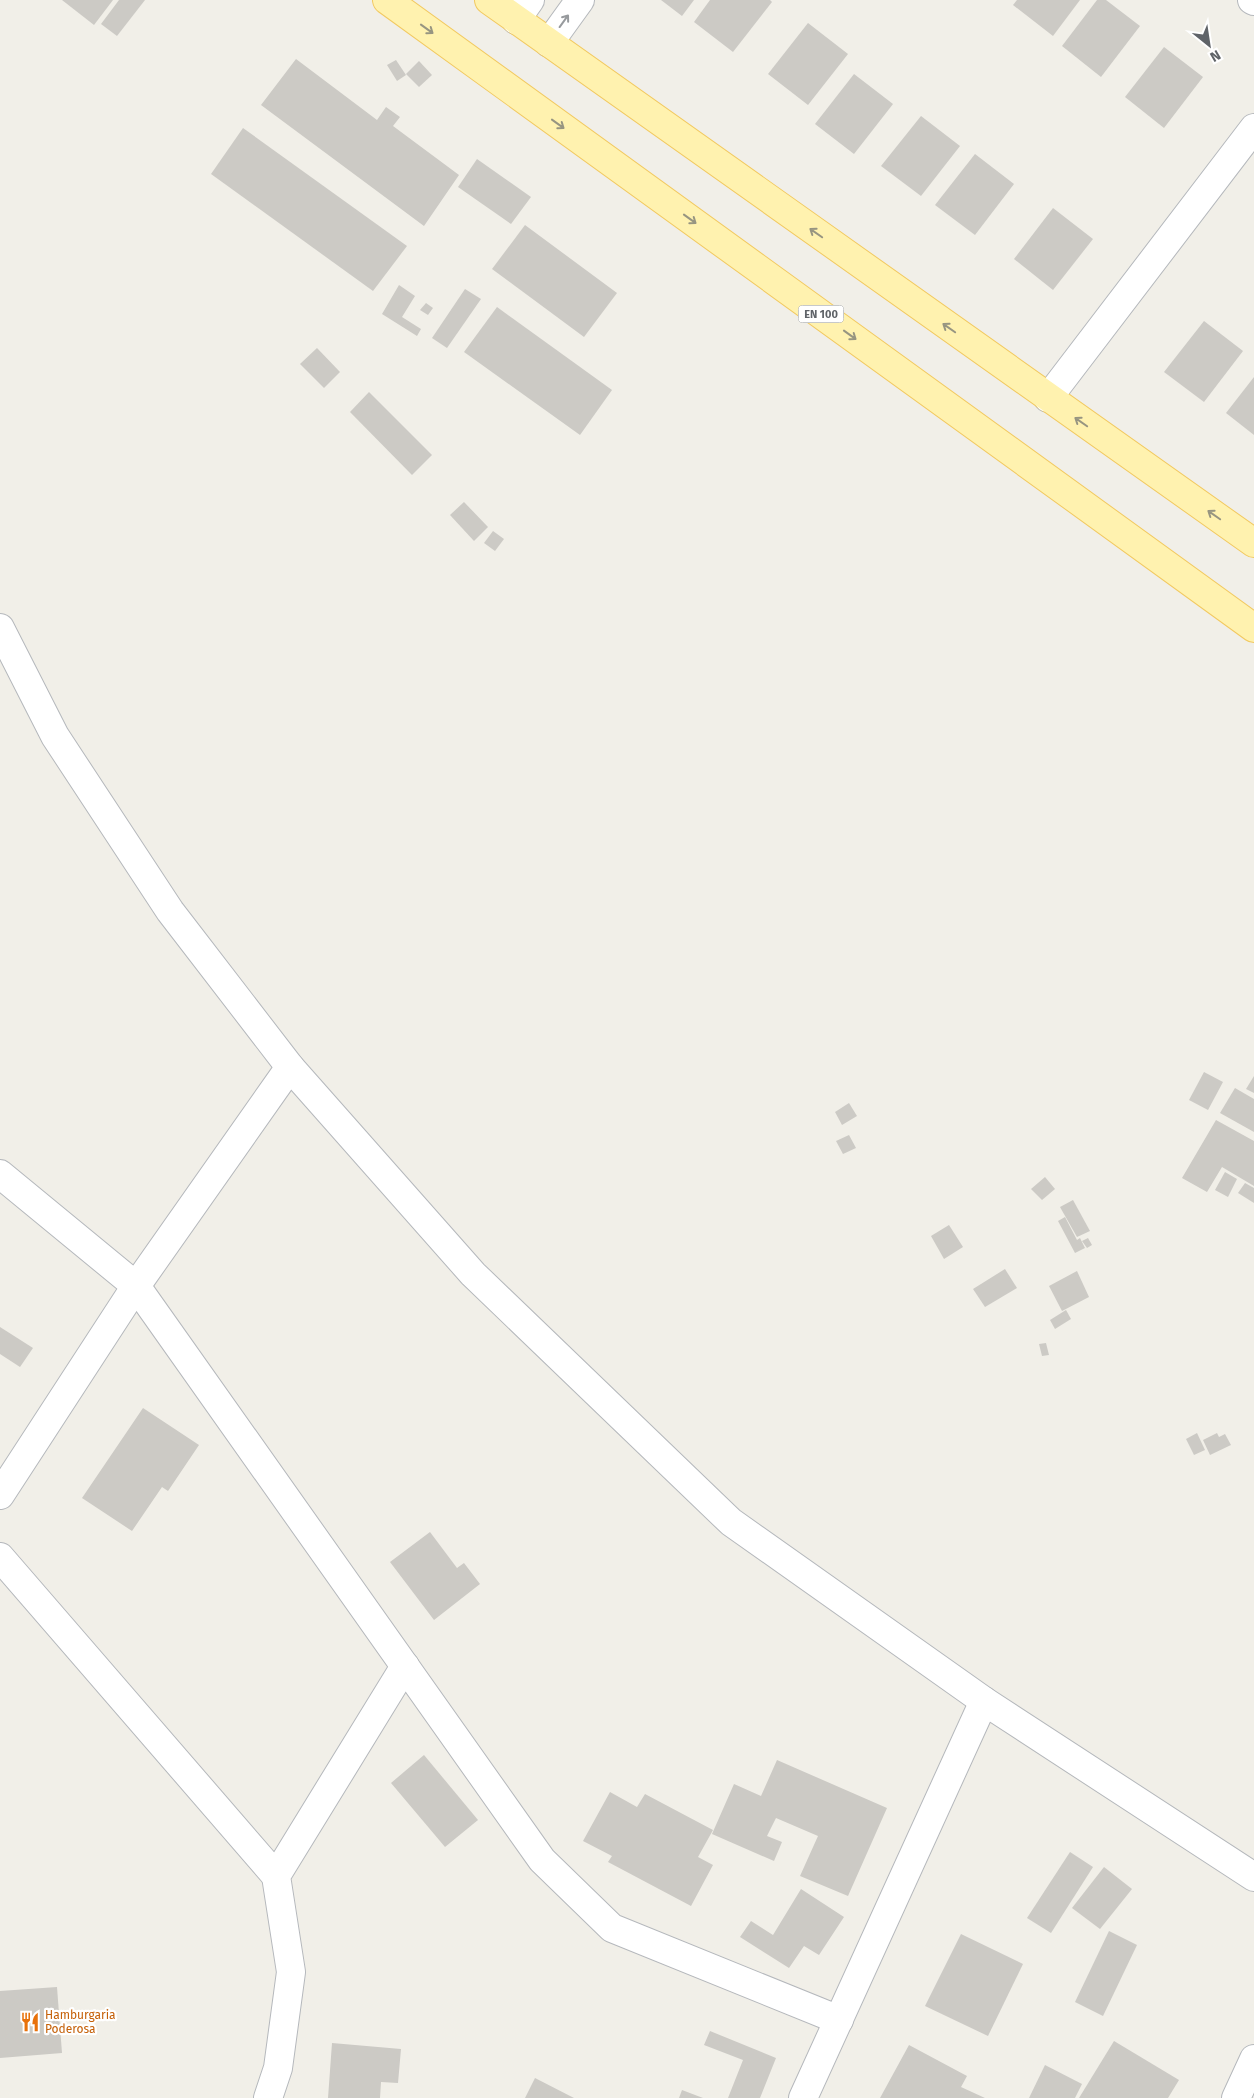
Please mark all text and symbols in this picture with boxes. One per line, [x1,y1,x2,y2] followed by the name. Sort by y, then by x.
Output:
[559,15,569,29] one-way arrow
[1184,20,1234,70] north arrow
[420,23,433,34] one-way arrow
[1207,46,1224,66] text: N
[551,119,565,129] one-way arrow
[683,214,697,224] one-way arrow
[809,228,823,238] one-way arrow
[798,306,844,322] road number: EN 100
[942,323,956,333] one-way arrow
[843,330,857,340] one-way arrow
[1074,417,1088,427] one-way arrow
[1207,510,1221,520] one-way arrow
[45,2008,116,2036] place label: Hamburgaria Poderosa
[19,2011,41,2033] restaurant icon: Hamburgaria Poderosa

